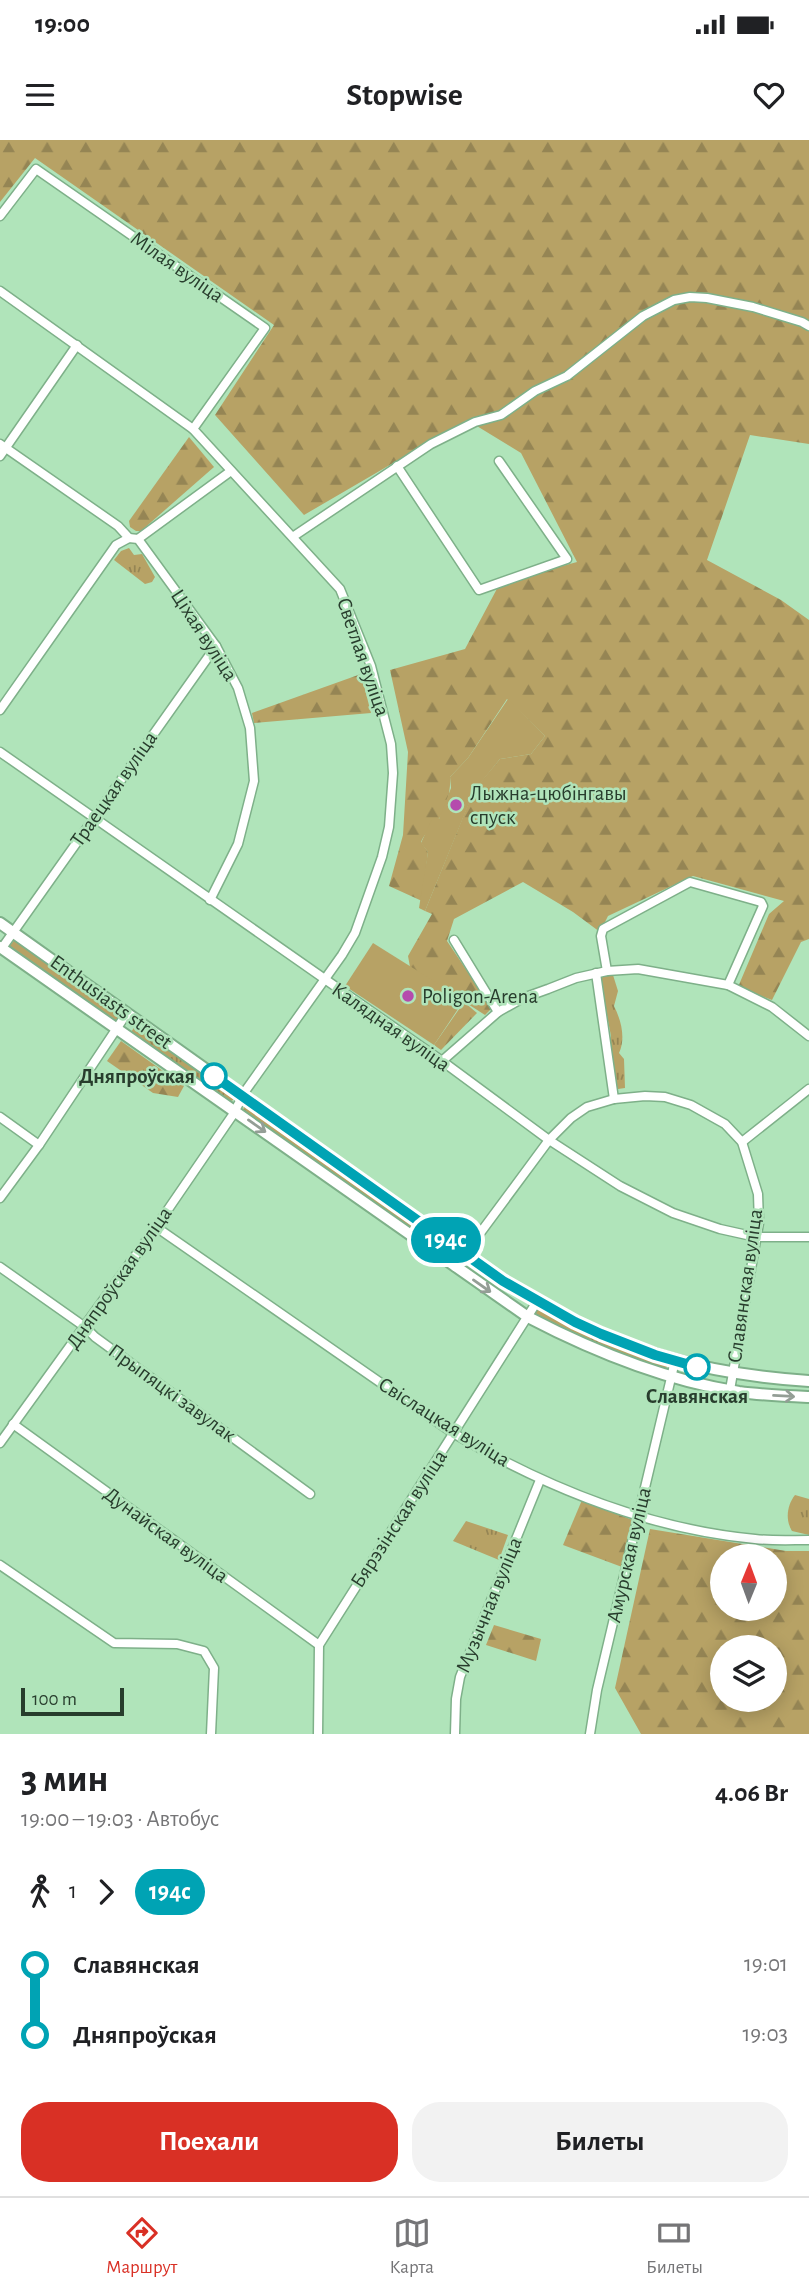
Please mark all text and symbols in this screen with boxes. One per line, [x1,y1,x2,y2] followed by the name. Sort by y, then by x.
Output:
[35,11,90,37] text: 19:00
[21,76,59,114] icon: menu
[750,76,788,114] icon: heart
[346,79,463,111] text: Stopwise
[127,227,228,307] street label: Мілая вуліца
[167,585,242,685] street label: Ціхая вуліца
[333,595,393,719] street label: Светлая вуліца
[67,727,162,850] street label: Траецкая вуліца
[470,783,627,828] place label: Лыжна-цюбінгавы спуск
[448,797,464,813] marker: Лыжна-цюбінгавы спуск
[46,951,176,1053] street label: Enthusiasts street
[328,979,454,1076] street label: Калядная вуліца
[422,986,538,1007] place label: Poligon-Arena
[400,988,416,1004] marker: Poligon-Arena
[201,1063,227,1089] marker: Дняпроўская
[79,1066,195,1087] place label: Дняпроўская
[247,1119,266,1133] one-way arrow
[62,1203,176,1353] street label: Дняпроўская вуліца
[724,1207,766,1364] street label: Славянская вуліца
[397,1217,495,1263] line badge: 194с
[425,1228,467,1252] text: 194с
[472,1279,491,1293] one-way arrow
[104,1340,240,1446] street label: Прыпяцкі завулак
[684,1354,710,1380] marker: Славянская
[375,1373,514,1471] street label: Свіслацкая вуліца
[646,1386,748,1407] place label: Славянская
[772,1389,795,1402] one-way arrow
[347,1446,451,1591] street label: Бярэзінская вуліца
[100,1483,232,1587] street label: Дунайская вуліца
[603,1485,655,1625] street label: Амурская вуліца
[452,1534,526,1676] street label: Музычная вуліца
[710,1544,788,1620] north arrow
[710,1544,787,1712] map controls
[710,1635,787,1712] button: layers
[21,1685,124,1717] scale bar
[32,1690,77,1709] text: 100 m
[21,1761,108,1799] text: 3 мин
[715,1780,788,1806] text: 4.06 Br
[21,1808,219,1831] text: 19:00 – 19:03 · Автобус
[21,1873,59,1911] icon: walk
[87,1873,125,1911] icon: forward
[69,1880,77,1903] text: 1
[149,1880,191,1904] text: 194с
[73,1952,200,1978] text: Славянская
[744,1953,788,1976] text: 19:01
[73,2022,217,2048] text: Дняпроўская
[742,2023,788,2046] text: 19:03
[21,2102,398,2182] button: Поехали
[412,2102,788,2182] button: Билеты
[106,2214,177,2279] tab: Маршрут
[389,2214,434,2279] tab: Карта
[646,2214,703,2279] tab: Билеты

